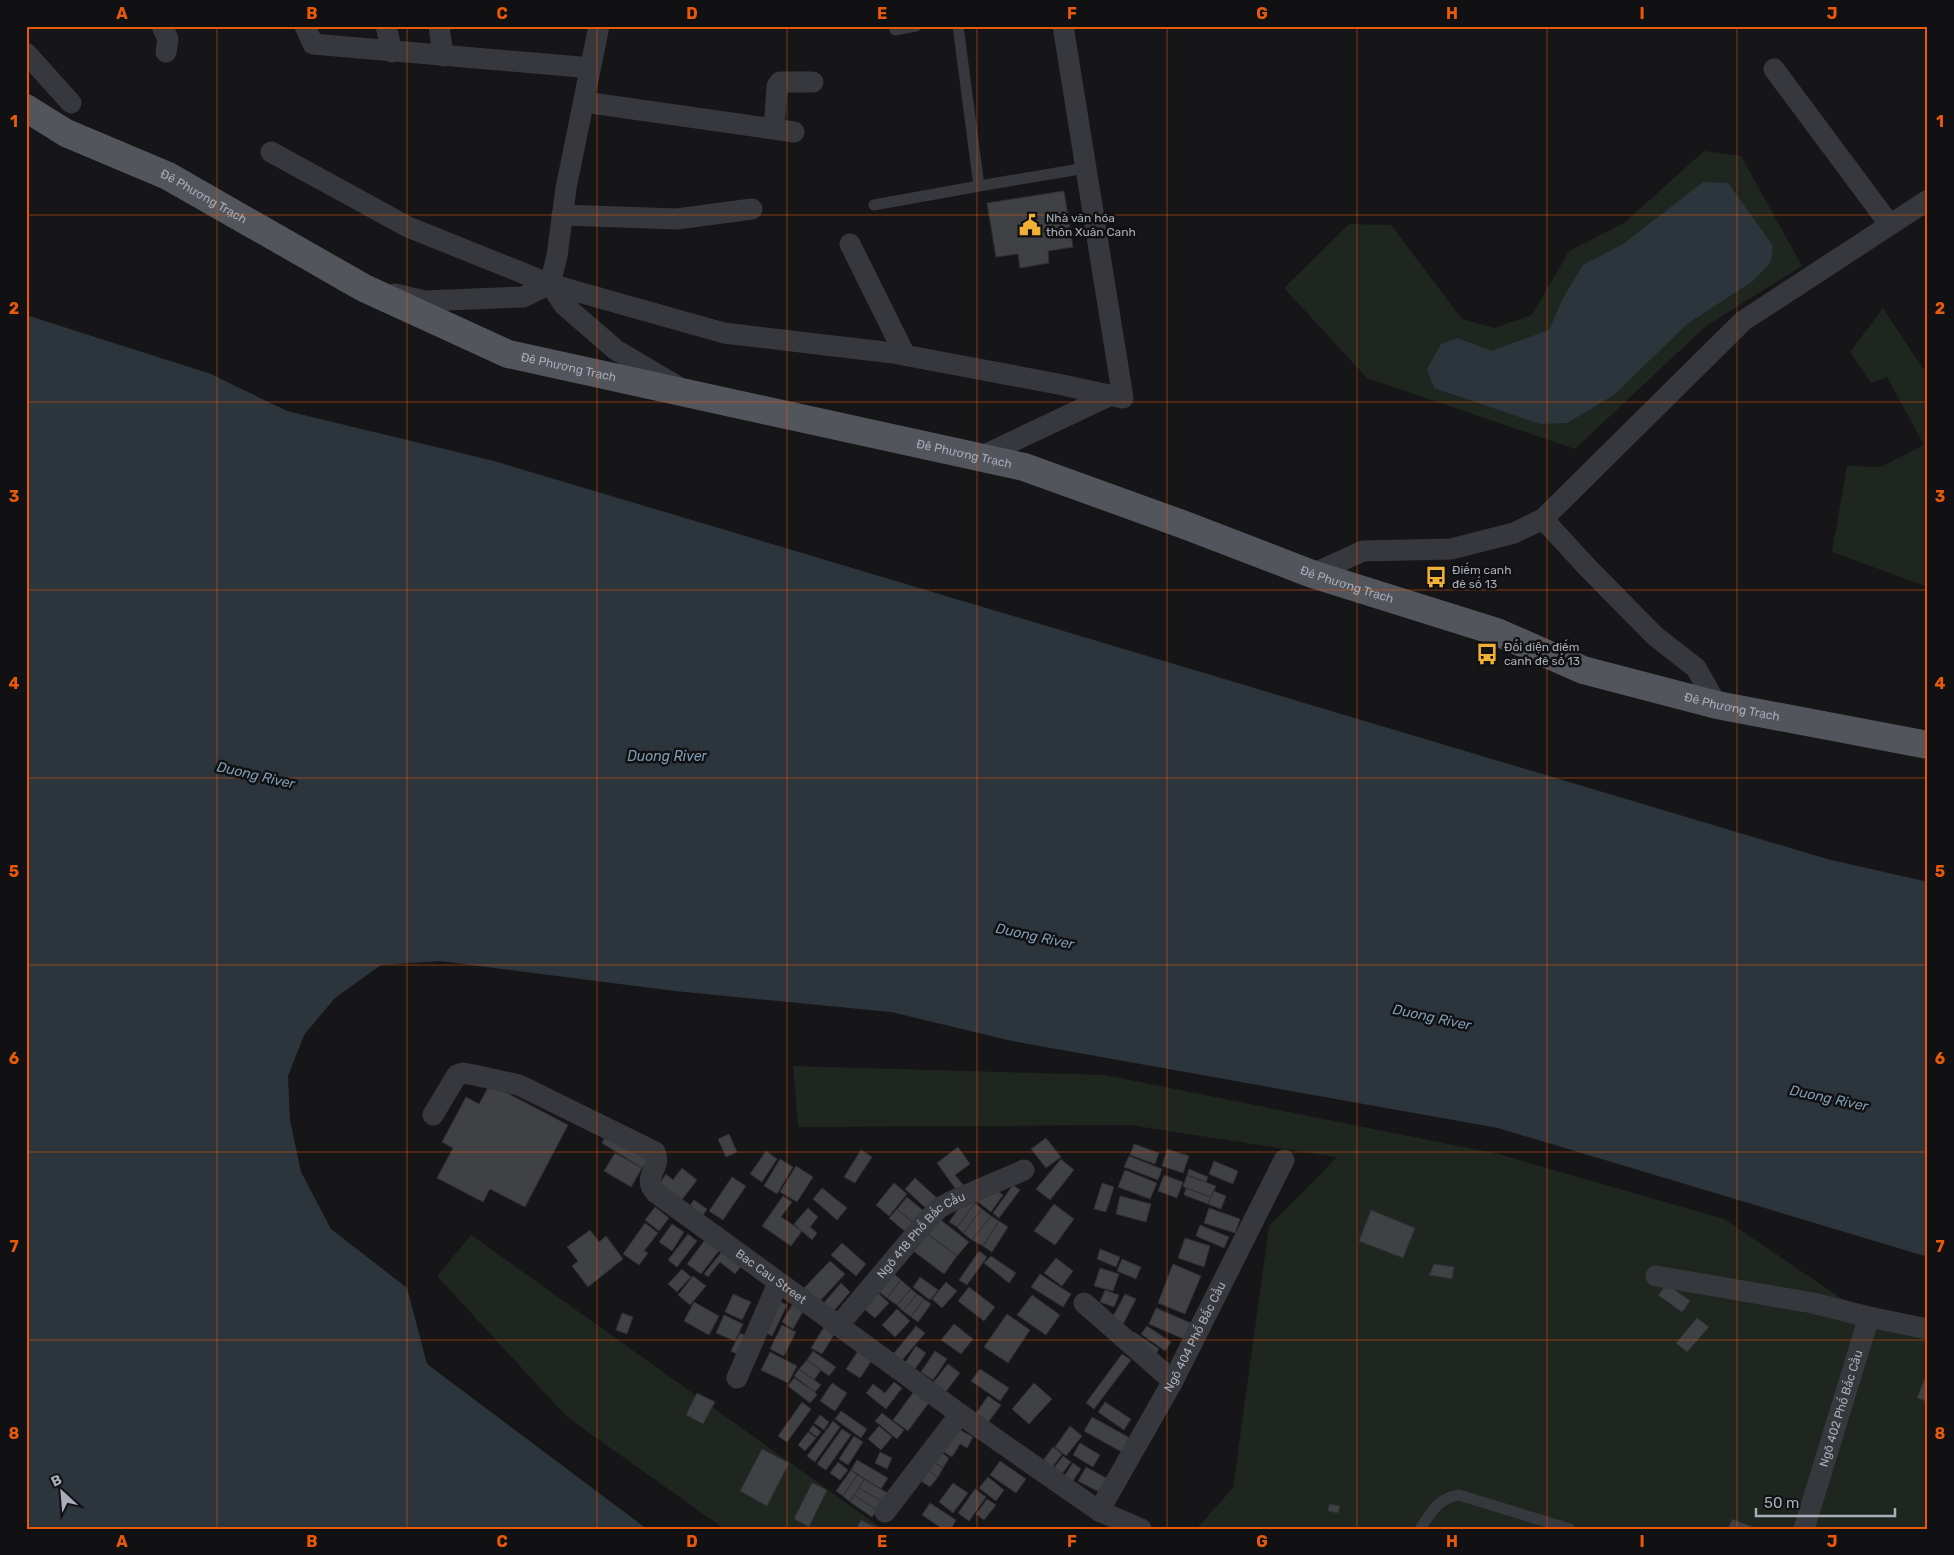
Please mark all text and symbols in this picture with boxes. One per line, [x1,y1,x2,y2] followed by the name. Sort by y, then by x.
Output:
[116,4,128,23] text: A
[306,4,318,23] text: B
[496,4,508,23] text: C
[686,4,698,23] text: D
[877,4,887,23] text: E
[1067,4,1077,23] text: F
[1256,4,1268,23] text: G
[1446,4,1458,23] text: H
[1639,4,1645,23] text: I
[1827,4,1837,23] text: J
[10,112,18,131] text: 1
[1936,112,1944,131] text: 1
[158,167,249,227] street label: Đê Phương Trạch
[1046,211,1136,239] place label: Nhà văn hóa thôn Xuân Canh
[1017,212,1043,238] public building icon: Nhà văn hóa thôn Xuân Canh
[9,299,19,318] text: 2
[1935,299,1945,318] text: 2
[520,350,618,385] street label: Đê Phương Trạch
[915,437,1013,471] street label: Đê Phương Trạch
[9,487,19,506] text: 3
[1935,487,1945,506] text: 3
[1452,562,1511,591] place label: Điếm canh đê số 13
[1298,563,1395,606] street label: Đê Phương Trạch
[1423,564,1449,590] bus stop icon: Điếm canh đê số 13
[1504,639,1580,668] place label: Đối diện điếm canh đê số 13
[1474,641,1500,667] bus stop icon: Đối diện điếm canh đê số 13
[9,674,20,693] text: 4
[1935,674,1946,693] text: 4
[1683,690,1781,724] street label: Đê Phương Trạch
[627,748,707,765] water label: Duong River
[215,758,297,793] water label: Duong River
[9,862,19,881] text: 5
[1935,862,1945,881] text: 5
[994,920,1076,953] water label: Duong River
[1391,1001,1473,1034] water label: Duong River
[9,1049,19,1068] text: 6
[1935,1049,1945,1068] text: 6
[1788,1082,1870,1115] water label: Duong River
[874,1189,967,1281] street label: Ngõ 418 Phố Bắc Cầu
[9,1237,19,1256] text: 7
[1935,1237,1945,1256] text: 7
[733,1246,809,1307] street label: Bac Cau Street
[1161,1279,1229,1394] street label: Ngõ 404 Phố Bắc Cầu
[1816,1348,1865,1469] street label: Ngõ 402 Phố Bắc Cầu
[9,1424,20,1443] text: 8
[1935,1424,1946,1443] text: 8
[38,1468,88,1518] north arrow
[48,1471,65,1491] text: B
[1756,1485,1895,1517] scale bar
[1764,1494,1799,1512] text: 50 m
[116,1532,128,1551] text: A
[306,1532,318,1551] text: B
[496,1532,508,1551] text: C
[686,1532,698,1551] text: D
[877,1532,887,1551] text: E
[1067,1532,1077,1551] text: F
[1256,1532,1268,1551] text: G
[1446,1532,1458,1551] text: H
[1639,1532,1645,1551] text: I
[1827,1532,1837,1551] text: J

